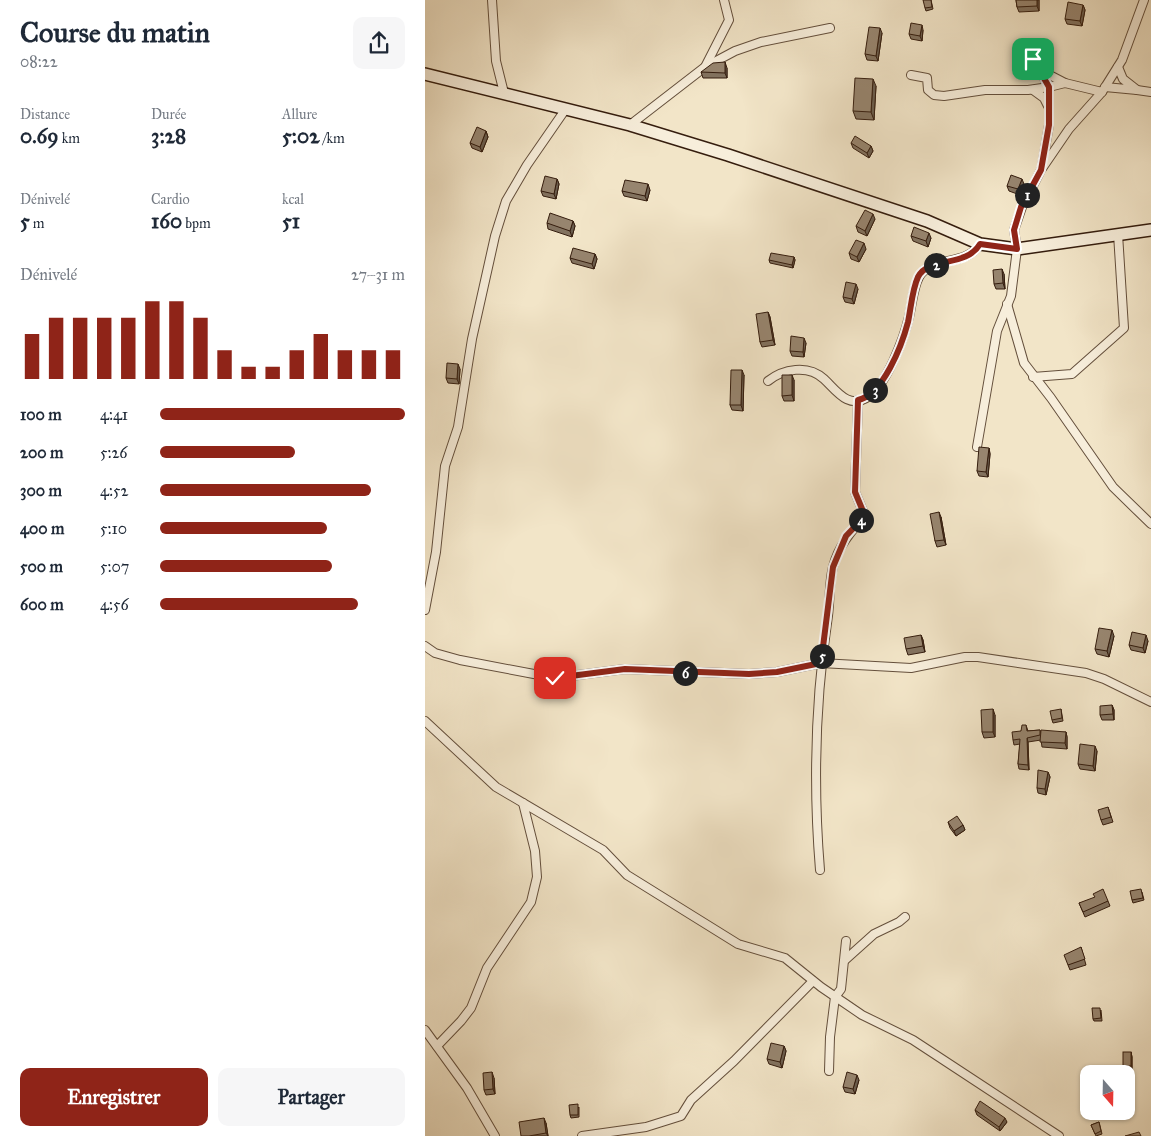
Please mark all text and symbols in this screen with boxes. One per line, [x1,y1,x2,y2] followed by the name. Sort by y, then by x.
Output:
[20,15,210,50] text: Course du matin
[353,17,405,69] button: share
[1012,38,1054,80] pin
[1019,45,1047,73] icon: arrive
[20,52,58,71] text: 08:22
[20,106,70,123] text: Distance
[151,106,186,123] text: Durée
[282,106,317,123] text: Allure
[20,123,59,149] text: 0.69
[151,123,186,149] text: 3:28
[282,123,320,149] text: 5:02
[59,130,80,147] text: km
[320,130,345,147] text: /km
[1015,182,1039,208] pin: 1
[1025,187,1030,204] text: 1
[20,191,70,208] text: Dénivelé
[151,191,190,208] text: Cardio
[282,191,304,208] text: kcal
[20,208,30,234] text: 5
[151,208,182,234] text: 160
[282,208,300,234] text: 51
[30,215,45,232] text: m
[182,215,211,232] text: bpm
[923,252,949,278] pin: 2
[933,257,940,274] text: 2
[20,265,77,284] text: Dénivelé
[351,265,405,284] text: 27–31 m
[863,378,887,402] pin: 3
[873,382,878,399] text: 3
[20,405,62,424] text: 100 m
[100,405,128,424] text: 4:41
[20,443,63,462] text: 200 m
[100,443,128,462] text: 5:26
[20,481,62,500] text: 300 m
[100,481,128,500] text: 4:52
[849,508,873,532] pin: 4
[858,512,865,529] text: 4
[20,519,64,538] text: 400 m
[100,519,127,538] text: 5:10
[20,557,63,576] text: 500 m
[100,557,129,576] text: 5:07
[20,595,64,614] text: 600 m
[100,595,129,614] text: 4:56
[809,644,835,668] pin: 5
[819,648,826,665] text: 5
[534,657,576,699] pin
[673,660,697,686] pin: 6
[541,664,569,692] icon: check
[682,665,689,682] text: 6
[1080,1065,1135,1120] north arrow
[1080,1065,1135,1120] map controls
[20,1068,208,1126] button: Enregistrer
[218,1068,405,1126] button: Partager

